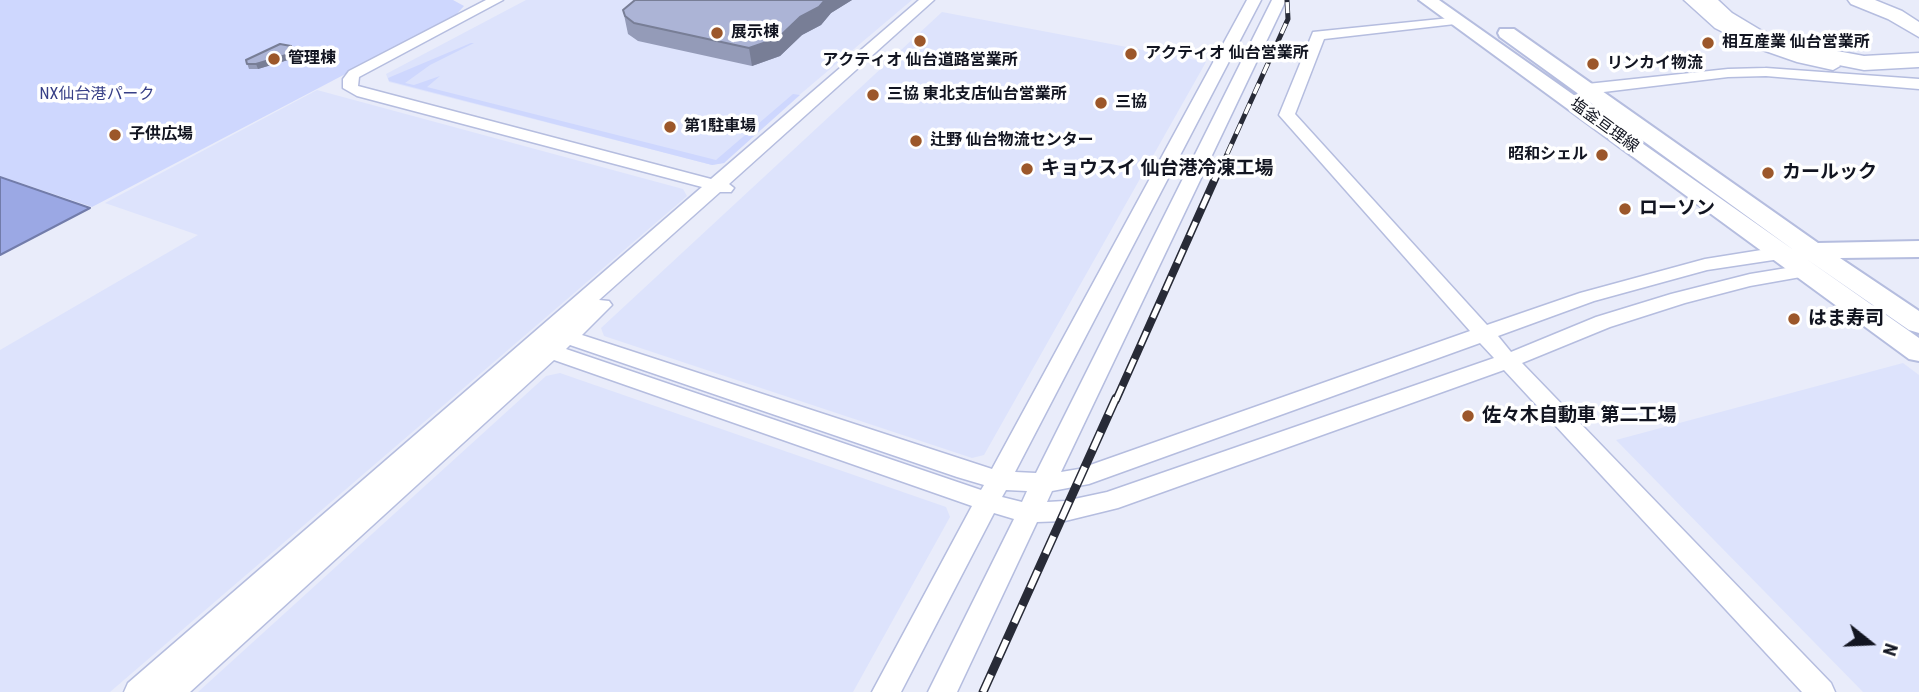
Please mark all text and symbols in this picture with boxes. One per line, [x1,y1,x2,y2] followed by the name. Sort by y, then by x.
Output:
[731,23,779,43] place label: 展示棟
[709,25,725,41] marker: 展示棟
[912,33,928,49] marker: アクティオ 仙台道路営業所
[1722,33,1870,53] place label: 相互産業 仙台営業所
[1700,35,1716,51] marker: 相互産業 仙台営業所
[1145,44,1309,64] place label: アクティオ 仙台営業所
[1123,46,1139,62] marker: アクティオ 仙台営業所
[288,49,336,69] place label: 管理棟
[266,51,282,67] marker: 管理棟
[822,51,1018,71] place label: アクティオ 仙台道路営業所
[1607,54,1703,74] place label: リンカイ物流
[1585,56,1601,72] marker: リンカイ物流
[40,85,154,105] park label: NX仙台港パーク
[887,85,1067,105] place label: 三協 東北支店仙台営業所
[865,87,881,103] marker: 三協 東北支店仙台営業所
[1115,93,1147,113] place label: 三協
[1093,95,1109,111] marker: 三協
[1566,95,1642,157] street label: 塩釜亘理線
[684,117,756,137] place label: 第1駐車場
[662,119,678,135] marker: 第1駐車場
[129,125,193,145] place label: 子供広場
[107,127,123,143] marker: 子供広場
[930,131,1094,151] place label: 辻野 仙台物流センター
[908,133,924,149] marker: 辻野 仙台物流センター
[1508,145,1588,165] place label: 昭和シェル
[1594,147,1610,163] marker: 昭和シェル
[1041,158,1273,180] place label: キョウスイ 仙台港冷凍工場
[1019,161,1035,177] marker: キョウスイ 仙台港冷凍工場
[1782,162,1877,184] place label: カールック
[1760,165,1776,181] marker: カールック
[1639,198,1715,220] place label: ローソン
[1617,201,1633,217] marker: ローソン
[1808,308,1884,330] place label: はま寿司
[1786,311,1802,327] marker: はま寿司
[1482,405,1676,427] place label: 佐々木自動車 第二工場
[1460,408,1476,424] marker: 佐々木自動車 第二工場
[1835,608,1905,678] north arrow
[1878,641,1903,659] text: N

